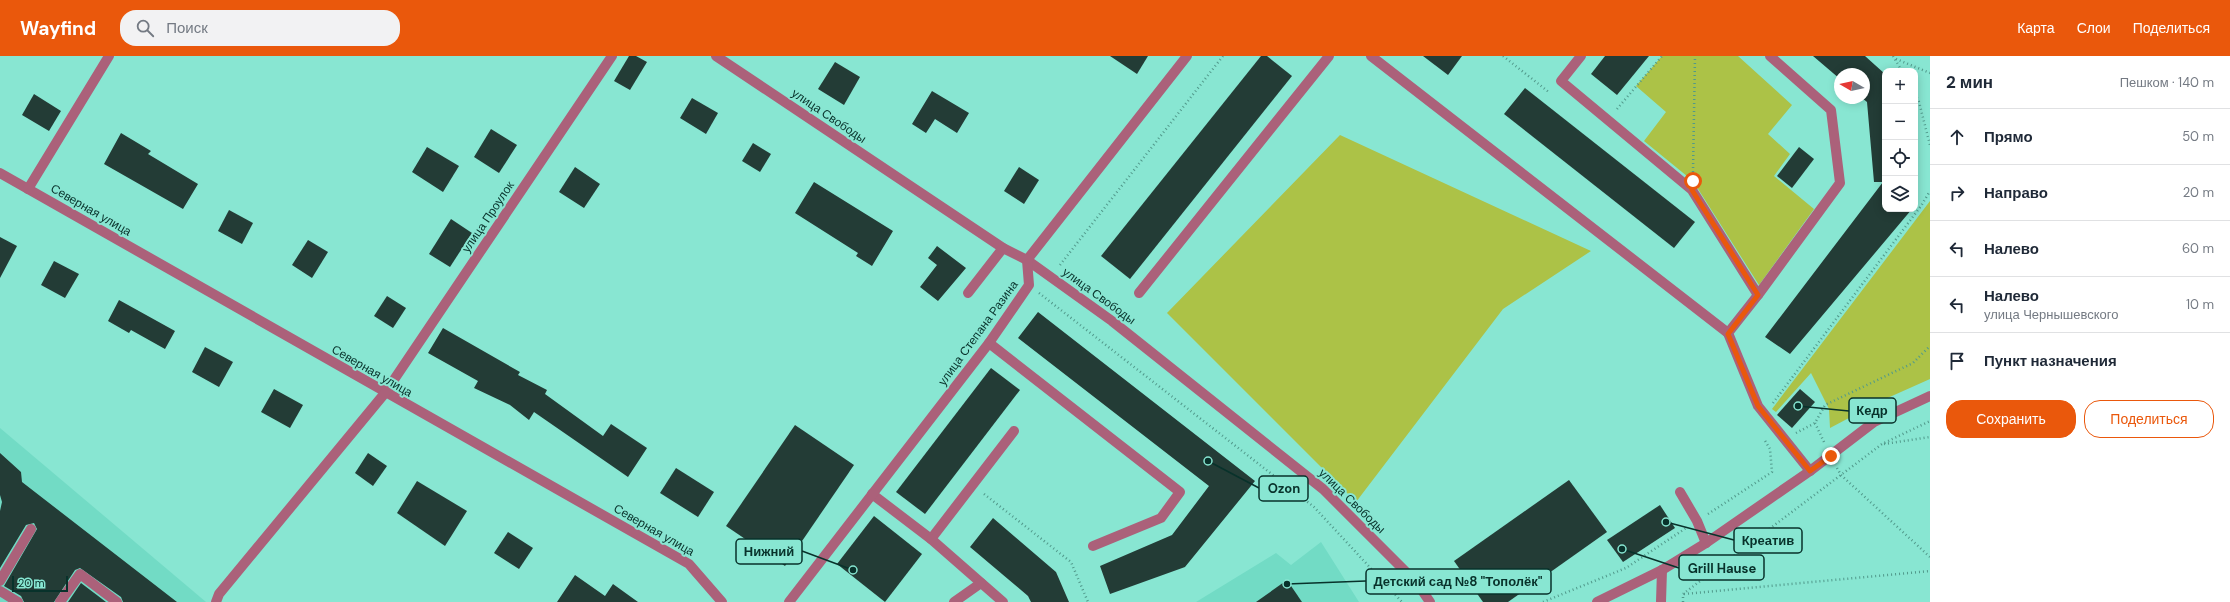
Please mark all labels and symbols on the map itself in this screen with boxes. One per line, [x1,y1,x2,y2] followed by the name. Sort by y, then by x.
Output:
[1834,68,1870,104] north arrow
[789,85,869,147] street label: улица Свободы
[1684,172,1702,190] route start
[458,178,518,256] street label: улица Проулок
[48,180,135,240] street label: Северная улица
[1059,264,1139,328] street label: улица Свободы
[934,277,1022,389] street label: улица Степана Разина
[329,341,416,401] street label: Северная улица
[1849,398,1896,423] callout: Кедр
[1856,402,1888,419] text: Кедр
[1822,447,1840,465] route end
[1315,465,1389,537] street label: улица Свободы
[1259,476,1308,501] callout: Ozon
[1268,480,1300,497] text: Ozon
[611,500,698,560] street label: Северная улица
[1734,528,1802,553] callout: Креатив
[1742,532,1794,549] text: Креатив
[736,539,802,564] callout: Нижний
[744,543,794,560] text: Нижний
[1679,555,1764,580] callout: Grill Hause
[1688,560,1756,577] text: Grill Hause
[1366,569,1551,594] callout: Детский сад №8 "Тополёк"
[1373,573,1543,590] text: Детский сад №8 "Тополёк"
[12,574,68,593] scale bar

